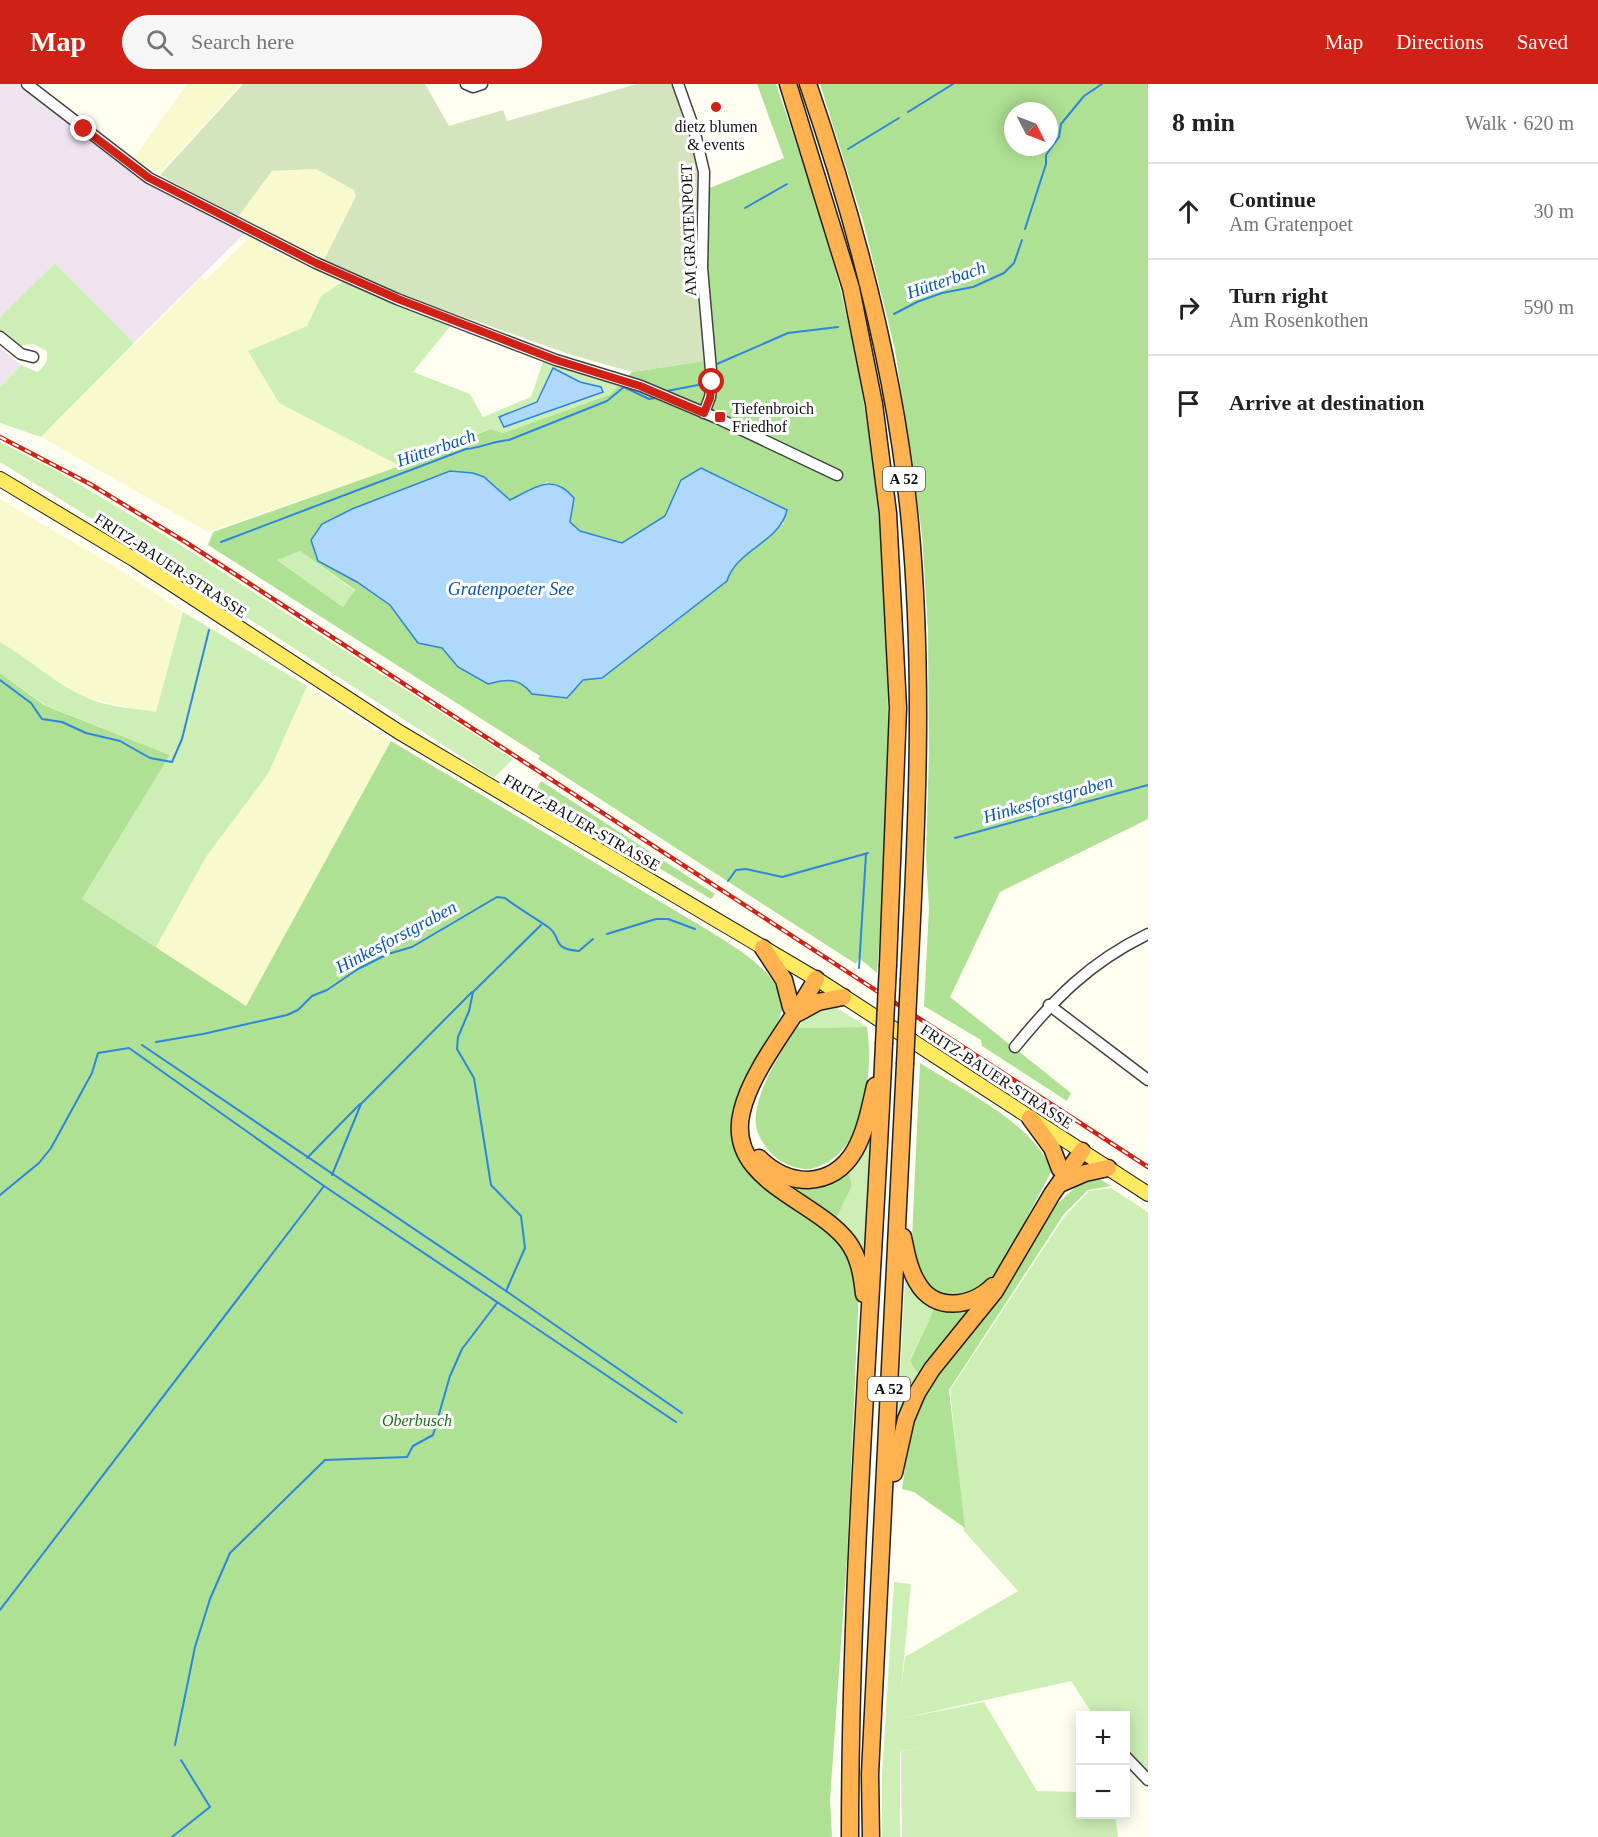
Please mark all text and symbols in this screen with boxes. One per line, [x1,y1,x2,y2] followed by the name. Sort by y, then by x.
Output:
[122,15,542,69] search box
[30,26,86,57] text: Map
[143,26,176,59] icon: search
[191,29,294,54] text: Search here
[1325,30,1363,54] text: Map
[1396,30,1484,54] text: Directions
[1517,30,1568,54] text: Saved
[709,100,723,114] marker: dietz blumen & events
[1004,102,1058,156] north arrow
[1172,108,1235,137] text: 8 min
[1465,112,1574,134] text: Walk · 620 m
[70,115,96,141] route end
[674,118,758,153] place label: dietz blumen & events
[678,163,699,297] street label: AM GRATENPOET
[1229,187,1316,212] text: Continue
[1172,195,1205,228] icon: ahead
[1533,200,1574,222] text: 30 m
[1229,213,1353,235] text: Am Gratenpoet
[903,257,988,303] water label: Hütterbach
[1229,283,1328,308] text: Turn right
[1172,291,1205,324] icon: right
[1523,296,1574,318] text: 590 m
[1229,309,1368,331] text: Am Rosenkothen
[698,368,724,394] route start
[1172,387,1205,420] icon: arrive
[1229,390,1425,415] text: Arrive at destination
[732,400,814,435] place label: Tiefenbroich Friedhof
[713,410,727,424] marker: Tiefenbroich Friedhof
[393,425,478,471] water label: Hütterbach
[883,467,925,491] road number: A 52
[92,510,250,621] street label: FRITZ-BAUER-STRASSE
[448,579,574,599] water label: Gratenpoeter See
[501,771,663,874] street label: FRITZ-BAUER-STRASSE
[980,771,1115,827] water label: Hinkesforstgraben
[331,897,460,978] water label: Hinkesforstgraben
[918,1021,1076,1132] street label: FRITZ-BAUER-STRASSE
[868,1377,910,1401] road number: A 52
[382,1412,452,1429] park label: Oberbusch
[1076,1711,1130,1819] map controls
[1076,1711,1130,1765] button: +
[1076,1765,1130,1819] button: −

